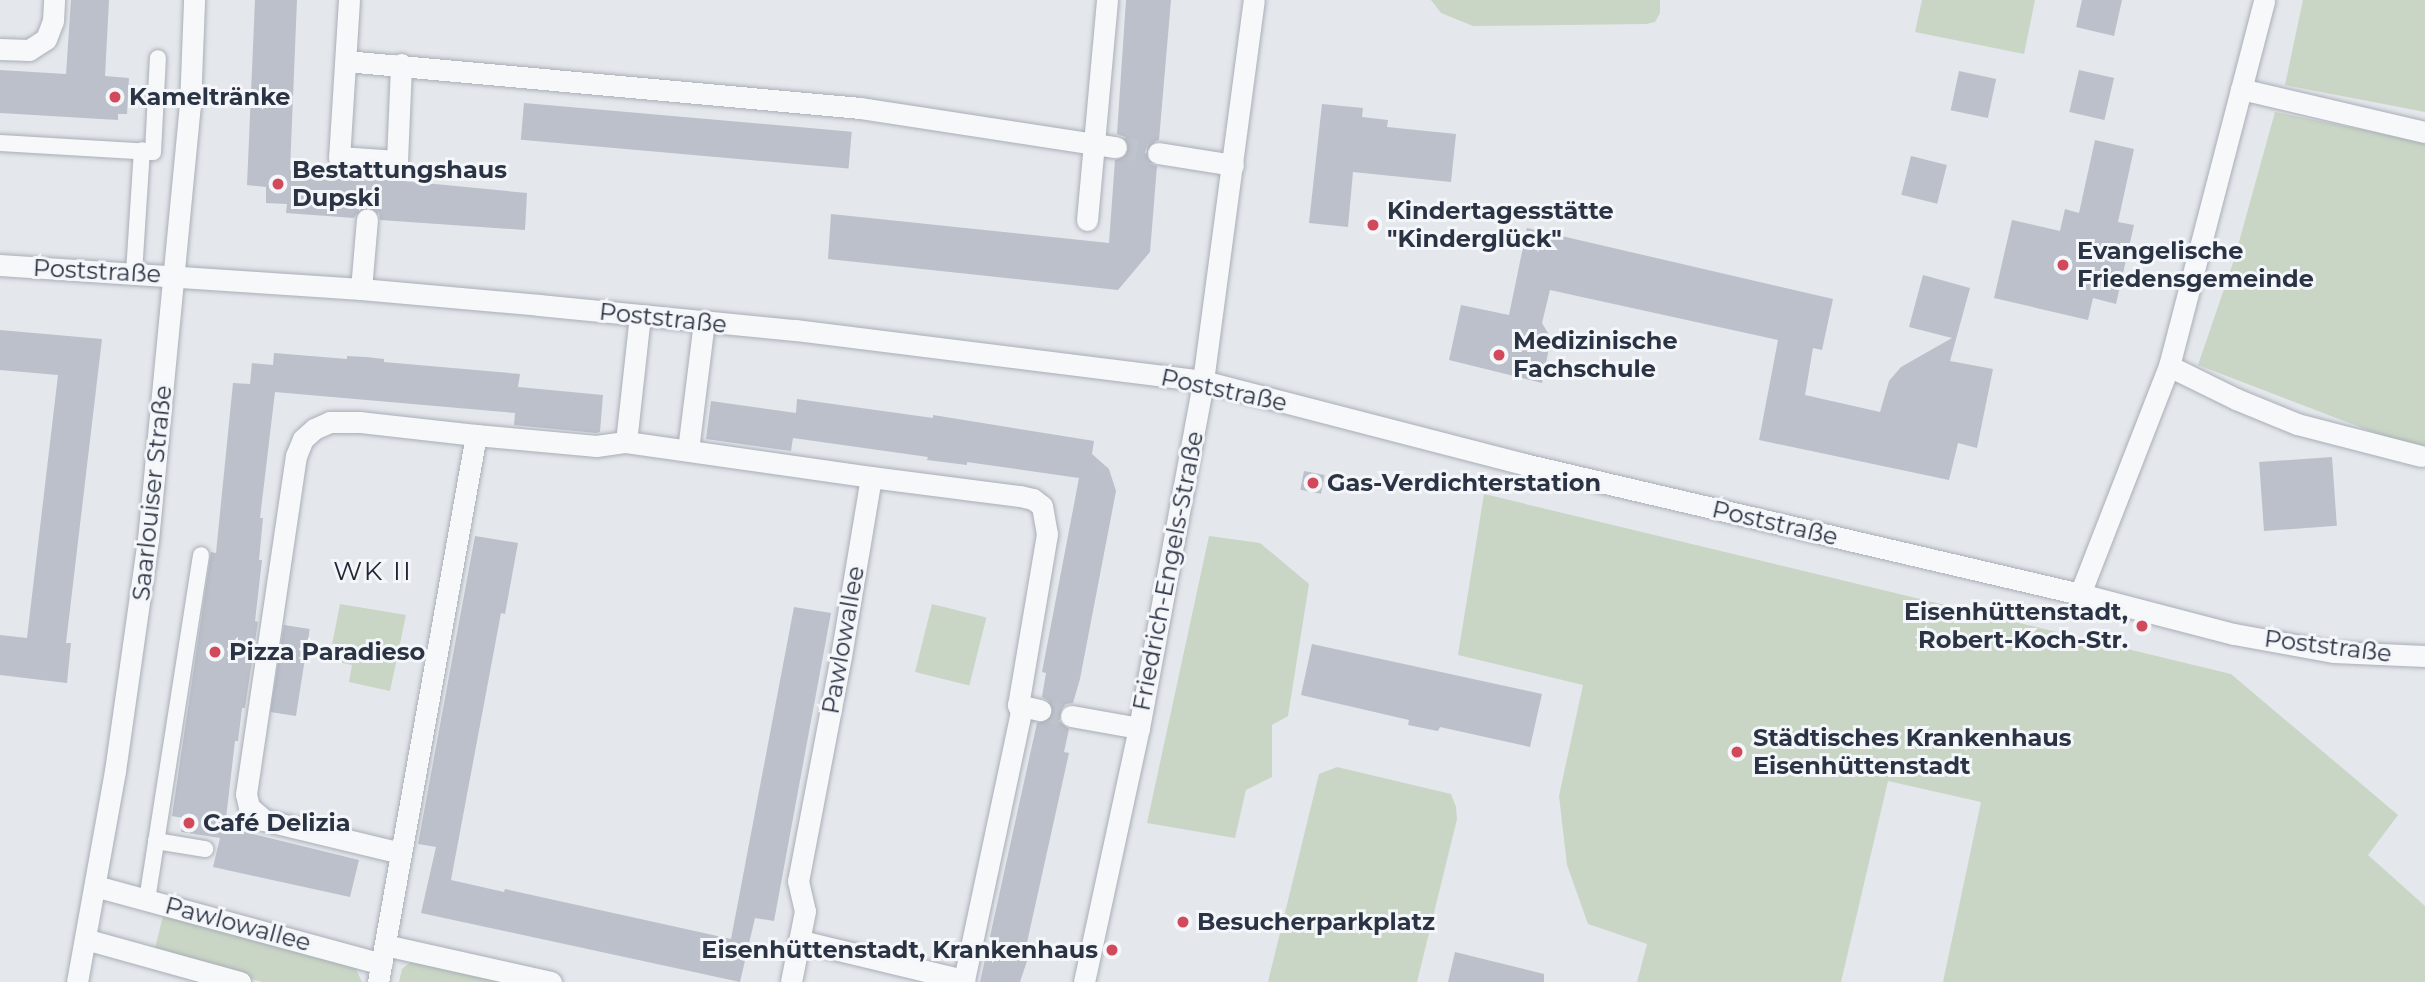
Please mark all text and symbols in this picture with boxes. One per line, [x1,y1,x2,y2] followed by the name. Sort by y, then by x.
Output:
[129,83,290,111] place label: Kameltränke
[107,89,123,105] marker: Kameltränke
[292,156,507,212] place label: Bestattungshaus Dupski
[270,176,286,192] marker: Bestattungshaus Dupski
[1387,197,1614,253] place label: Kindertagesstätte "Kinderglück"
[1365,217,1381,233] marker: Kindertagesstätte "Kinderglück"
[2077,237,2314,293] place label: Evangelische Friedensgemeinde
[32,253,162,289] street label: Poststraße
[2055,257,2071,273] marker: Evangelische Friedensgemeinde
[598,297,728,339] street label: Poststraße
[1513,327,1678,383] place label: Medizinische Fachschule
[1491,347,1507,363] marker: Medizinische Fachschule
[1158,363,1290,417] street label: Poststraße
[126,384,178,602] street label: Saarlouiser Straße
[1127,429,1209,713] street label: Friedrich-Engels-Straße
[1327,469,1601,497] place label: Gas-Verdichterstation
[1305,475,1321,491] marker: Gas-Verdichterstation
[1709,495,1841,551] street label: Poststraße
[334,556,412,588] district label: WK II
[816,564,870,716] street label: Pawlowallee
[1904,598,2128,654] place label: Eisenhüttenstadt, Robert-Koch-Str.
[2134,618,2150,634] marker: Eisenhüttenstadt, Robert-Koch-Str.
[2263,624,2393,668] street label: Poststraße
[229,638,425,666] place label: Pizza Paradieso
[207,644,223,660] marker: Pizza Paradieso
[1753,724,2072,780] place label: Städtisches Krankenhaus Eisenhüttenstadt
[1727,742,1747,762] marker: Städtisches Krankenhaus Eisenhüttenstadt
[203,809,351,837] place label: Café Delizia
[181,815,197,831] marker: Café Delizia
[162,891,314,957] street label: Pawlowallee
[1197,908,1435,936] place label: Besucherparkplatz
[1175,914,1191,930] marker: Besucherparkplatz
[701,936,1098,964] place label: Eisenhüttenstadt, Krankenhaus
[1104,942,1120,958] marker: Eisenhüttenstadt, Krankenhaus

